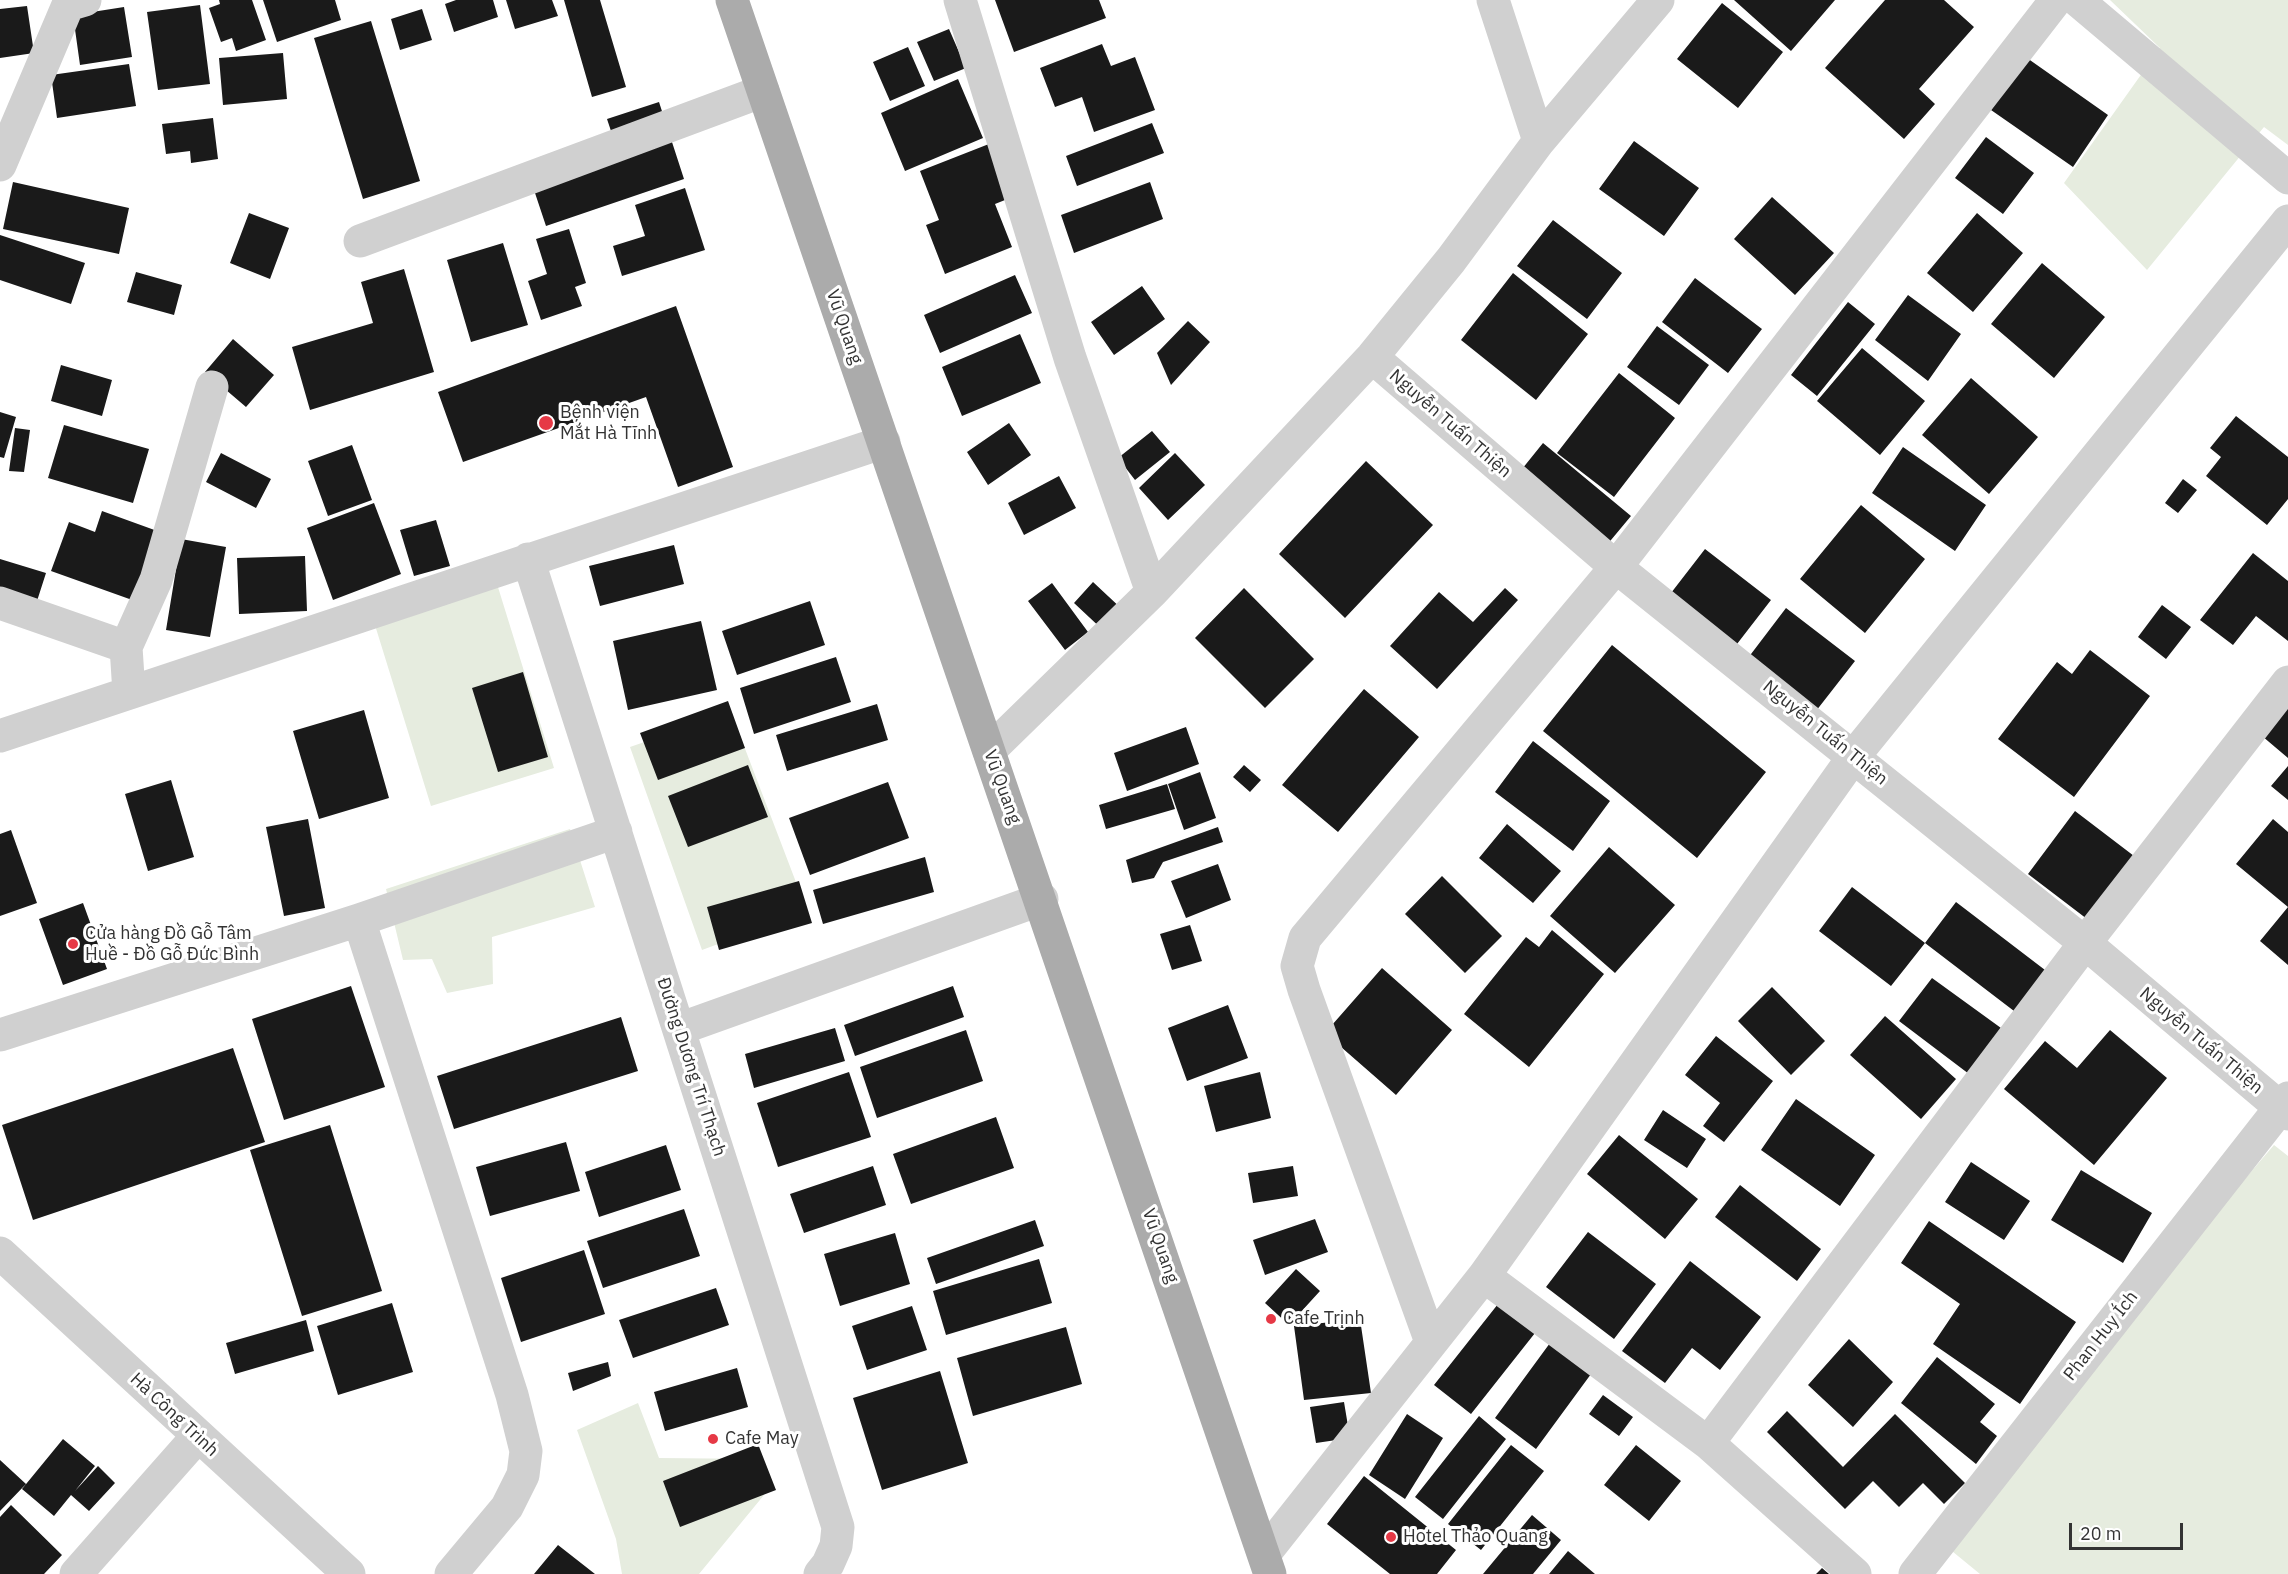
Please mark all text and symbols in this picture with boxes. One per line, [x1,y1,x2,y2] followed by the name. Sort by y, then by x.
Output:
[821,287,867,367] street label: Vũ Quang
[1385,365,1515,483] street label: Nguyễn Tuấn Thiện
[560,402,657,444] place label: Bệnh viện Mắt Hà Tĩnh
[537,414,555,432] marker: Bệnh viện Mắt Hà Tĩnh
[1758,676,1892,790] street label: Nguyễn Tuấn Thiện
[979,747,1025,827] street label: Vũ Quang
[85,923,259,966] place label: Cửa hàng Đồ Gỗ Tâm Huề - Đồ Gỗ Đức Bình
[66,937,80,951] marker: Cửa hàng Đồ Gỗ Tâm Huề - Đồ Gỗ Đức Bình
[652,975,730,1159] street label: Đường Dương Trí Thạch
[2135,983,2267,1099] street label: Nguyễn Tuấn Thiện
[1137,1206,1183,1286] street label: Vũ Quang
[2059,1287,2143,1385] street label: Phan Huy Ích
[1283,1308,1365,1330] place label: Cafe Trịnh
[1264,1312,1278,1326] marker: Cafe Trịnh
[125,1369,223,1461] street label: Hà Công Trình
[725,1428,799,1450] place label: Cafe May
[706,1432,720,1446] marker: Cafe May
[2072,1511,2186,1549] scale bar
[2080,1522,2122,1545] text: 20 m
[1403,1526,1548,1548] place label: Hotel Thảo Quang
[1384,1530,1398,1544] marker: Hotel Thảo Quang

